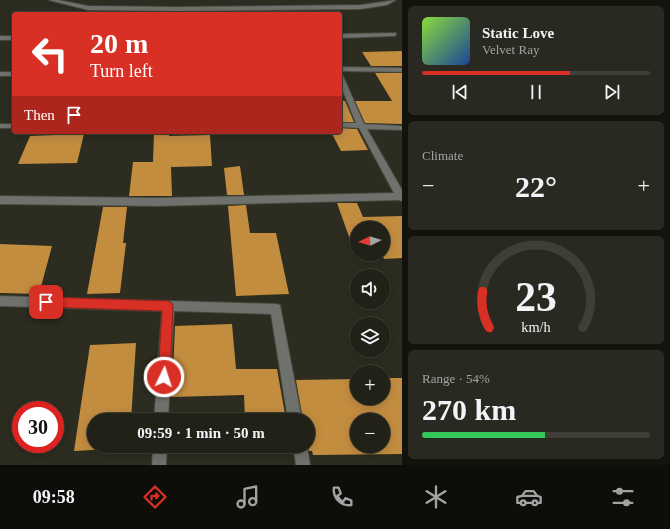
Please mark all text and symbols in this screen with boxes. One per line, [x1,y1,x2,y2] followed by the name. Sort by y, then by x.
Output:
[482,25,554,41] text: Static Love
[24,28,76,80] icon: left
[90,28,148,59] text: 20 m
[482,42,539,57] text: Velvet Ray
[90,61,153,81] text: Turn left
[449,81,471,103] icon: previous
[525,81,547,103] icon: pause
[601,81,623,103] icon: next
[63,104,85,126] icon: arrive
[24,107,55,123] text: Then
[422,148,463,163] text: Climate
[515,170,557,203] text: 22°
[422,173,434,198] text: −
[638,173,650,198] text: +
[350,221,390,261] north arrow
[350,221,390,453] map controls
[350,269,390,309] button: sound
[515,274,557,320] text: 23
[29,285,63,319] pin
[35,291,57,313] icon: arrive
[350,317,390,357] button: layers
[521,318,551,334] text: km/h
[143,356,185,398] position arrow
[350,365,390,405] button: +
[422,371,490,386] text: Range · 54%
[422,393,516,426] text: 270 km
[12,401,64,453] speed limit sign: 30
[350,413,390,453] button: −
[137,425,265,441] text: 09:59 · 1 min · 50 m
[141,483,169,511] icon: directions
[234,483,262,511] icon: music
[328,483,356,511] icon: phone
[422,483,450,511] icon: climate
[515,483,543,511] icon: car
[609,483,637,511] icon: filters
[33,487,75,507] text: 09:58

